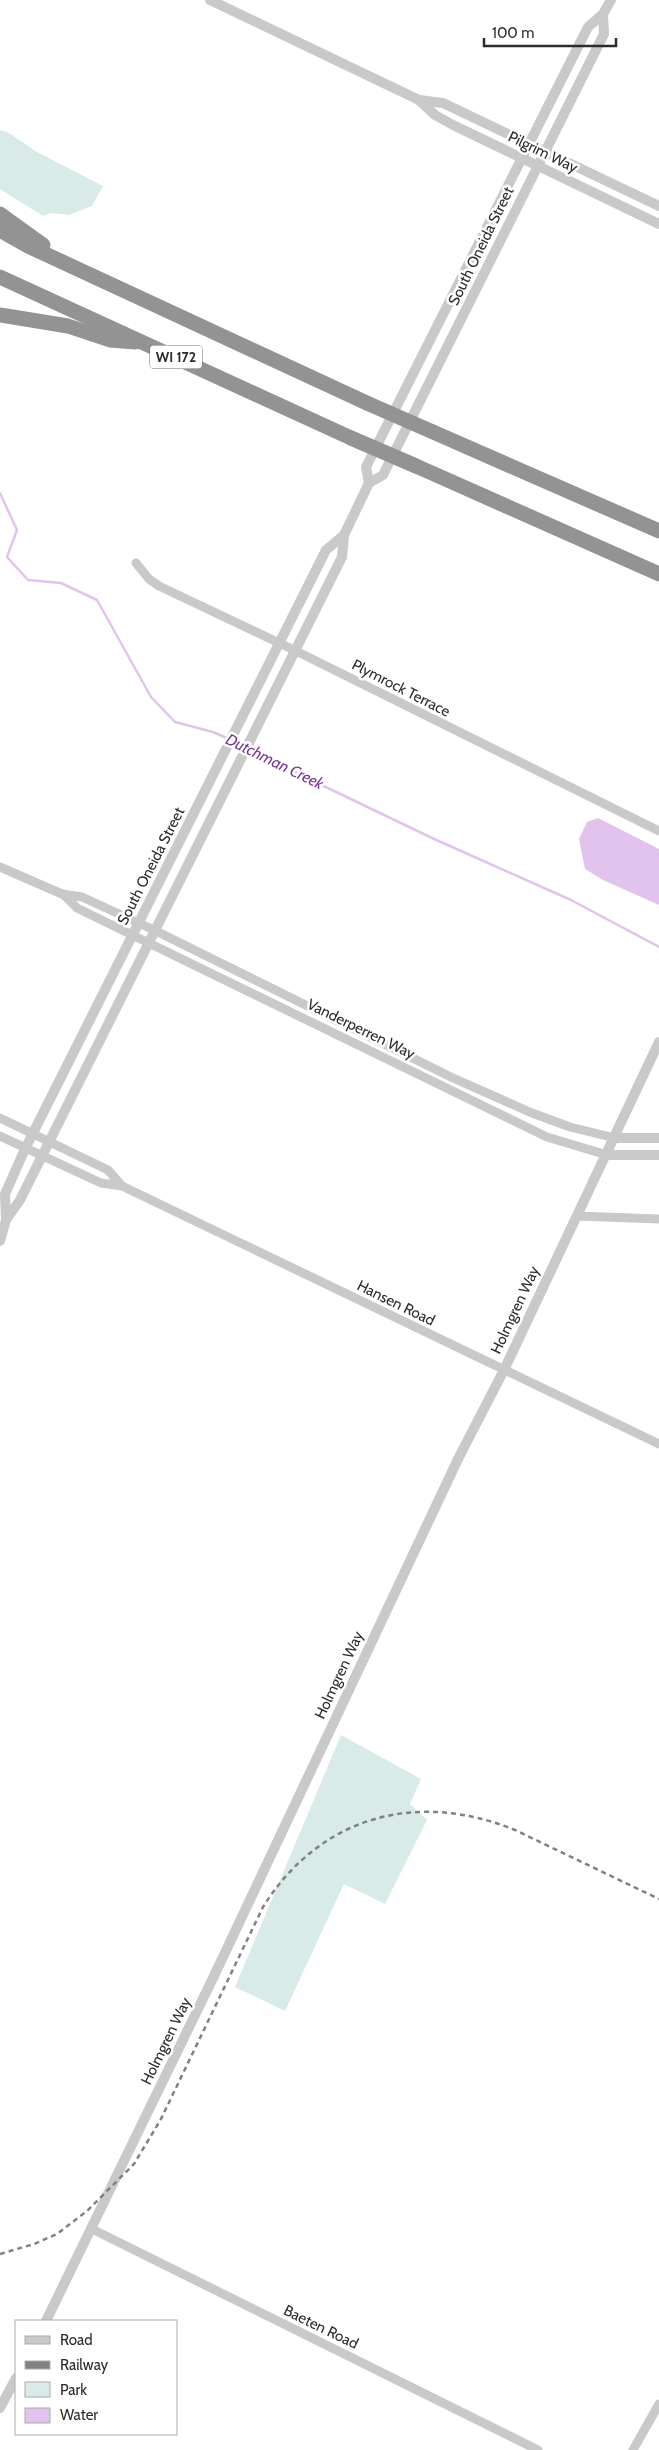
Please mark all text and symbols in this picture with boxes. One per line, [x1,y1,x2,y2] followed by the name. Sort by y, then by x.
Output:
[484,15,616,47] scale bar
[492,24,534,42] text: 100 m
[505,127,581,177] street label: Pilgrim Way
[445,184,517,308] street label: South Oneida Street
[150,346,202,368] road number: WI 172
[349,656,453,721] street label: Plymrock Terrace
[223,730,328,794] water label: Dutchman Creek
[114,804,188,928] street label: South Oneida Street
[304,995,418,1063] street label: Vanderperren Way
[487,1263,543,1357] street label: Holmgren Way
[354,1276,438,1330] street label: Hansen Road
[311,1628,367,1722] street label: Holmgren Way
[137,1994,195,2088] street label: Holmgren Way
[281,2301,361,2353] street label: Baeten Road
[15,2320,178,2435] legend
[60,2331,93,2349] text: Road
[60,2356,109,2374] text: Railway
[60,2381,87,2399] text: Park
[60,2406,98,2424] text: Water

